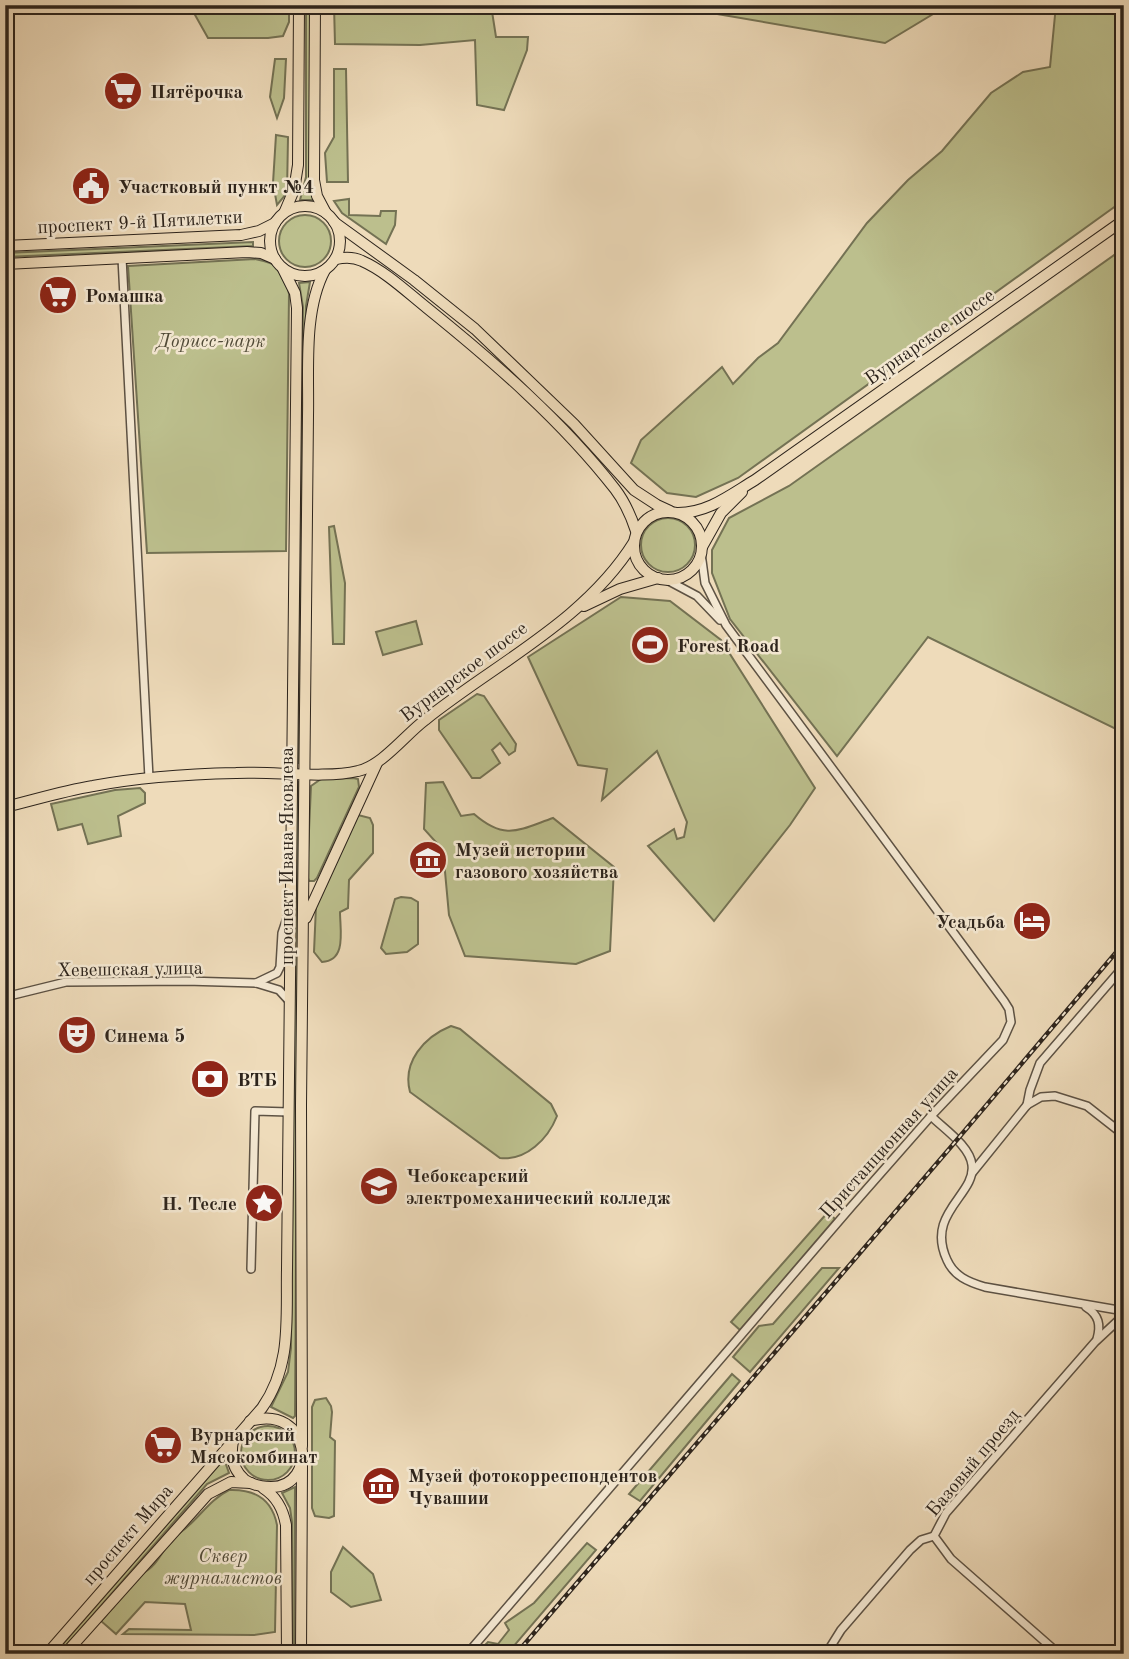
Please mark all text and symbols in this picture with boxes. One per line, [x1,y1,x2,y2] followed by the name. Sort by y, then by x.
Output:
[102,70,144,112] supermarket icon: Пятёрочка
[150,84,244,103] place label: Пятёрочка
[70,165,112,207] public building icon: Участковый пункт №4
[118,179,314,198] place label: Участковый пункт №4
[37,209,243,238] street label: проспект 9-й Пятилетки
[37,274,79,316] supermarket icon: Ромашка
[862,286,999,390] street label: Вурнарское шоссе
[85,288,164,307] place label: Ромашка
[154,333,265,352] park label: Дорисс-парк
[398,619,531,727] street label: Вурнарское шоссе
[629,624,671,666] sports icon: Forest Road
[677,638,779,657] place label: Forest Road
[279,746,298,965] street label: проспект Ивана Яковлева
[407,839,449,881] museum icon: Музей истории газового хозяйства
[455,842,619,883] place label: Музей истории газового хозяйства
[1011,900,1053,942] hotel icon: Усадьба
[936,914,1005,933] place label: Усадьба
[57,960,204,981] street label: Хевешская улица
[56,1014,98,1056] theatre icon: Синема 5
[104,1028,185,1047] place label: Синема 5
[189,1058,231,1100] bank icon: ВТБ
[817,1064,963,1223] street label: Пристанционная улица
[237,1072,277,1091] place label: ВТБ
[358,1165,400,1207] school or university icon: Чебоксарский электромеханический колледж
[406,1168,671,1209] place label: Чебоксарский электромеханический колледж
[243,1182,285,1224] place icon: Н. Тесле
[161,1196,237,1215] place label: Н. Тесле
[924,1406,1025,1521] street label: Базовый проезд
[142,1424,184,1466] supermarket icon: Вурнарский Мясокомбинат
[190,1427,317,1468] place label: Вурнарский Мясокомбинат
[360,1465,402,1507] museum icon: Музей фотокорреспондентов Чувашии
[408,1468,657,1509] place label: Музей фотокорреспондентов Чувашии
[80,1481,178,1590] street label: проспект Мира
[164,1548,282,1589] park label: Сквер журналистов

